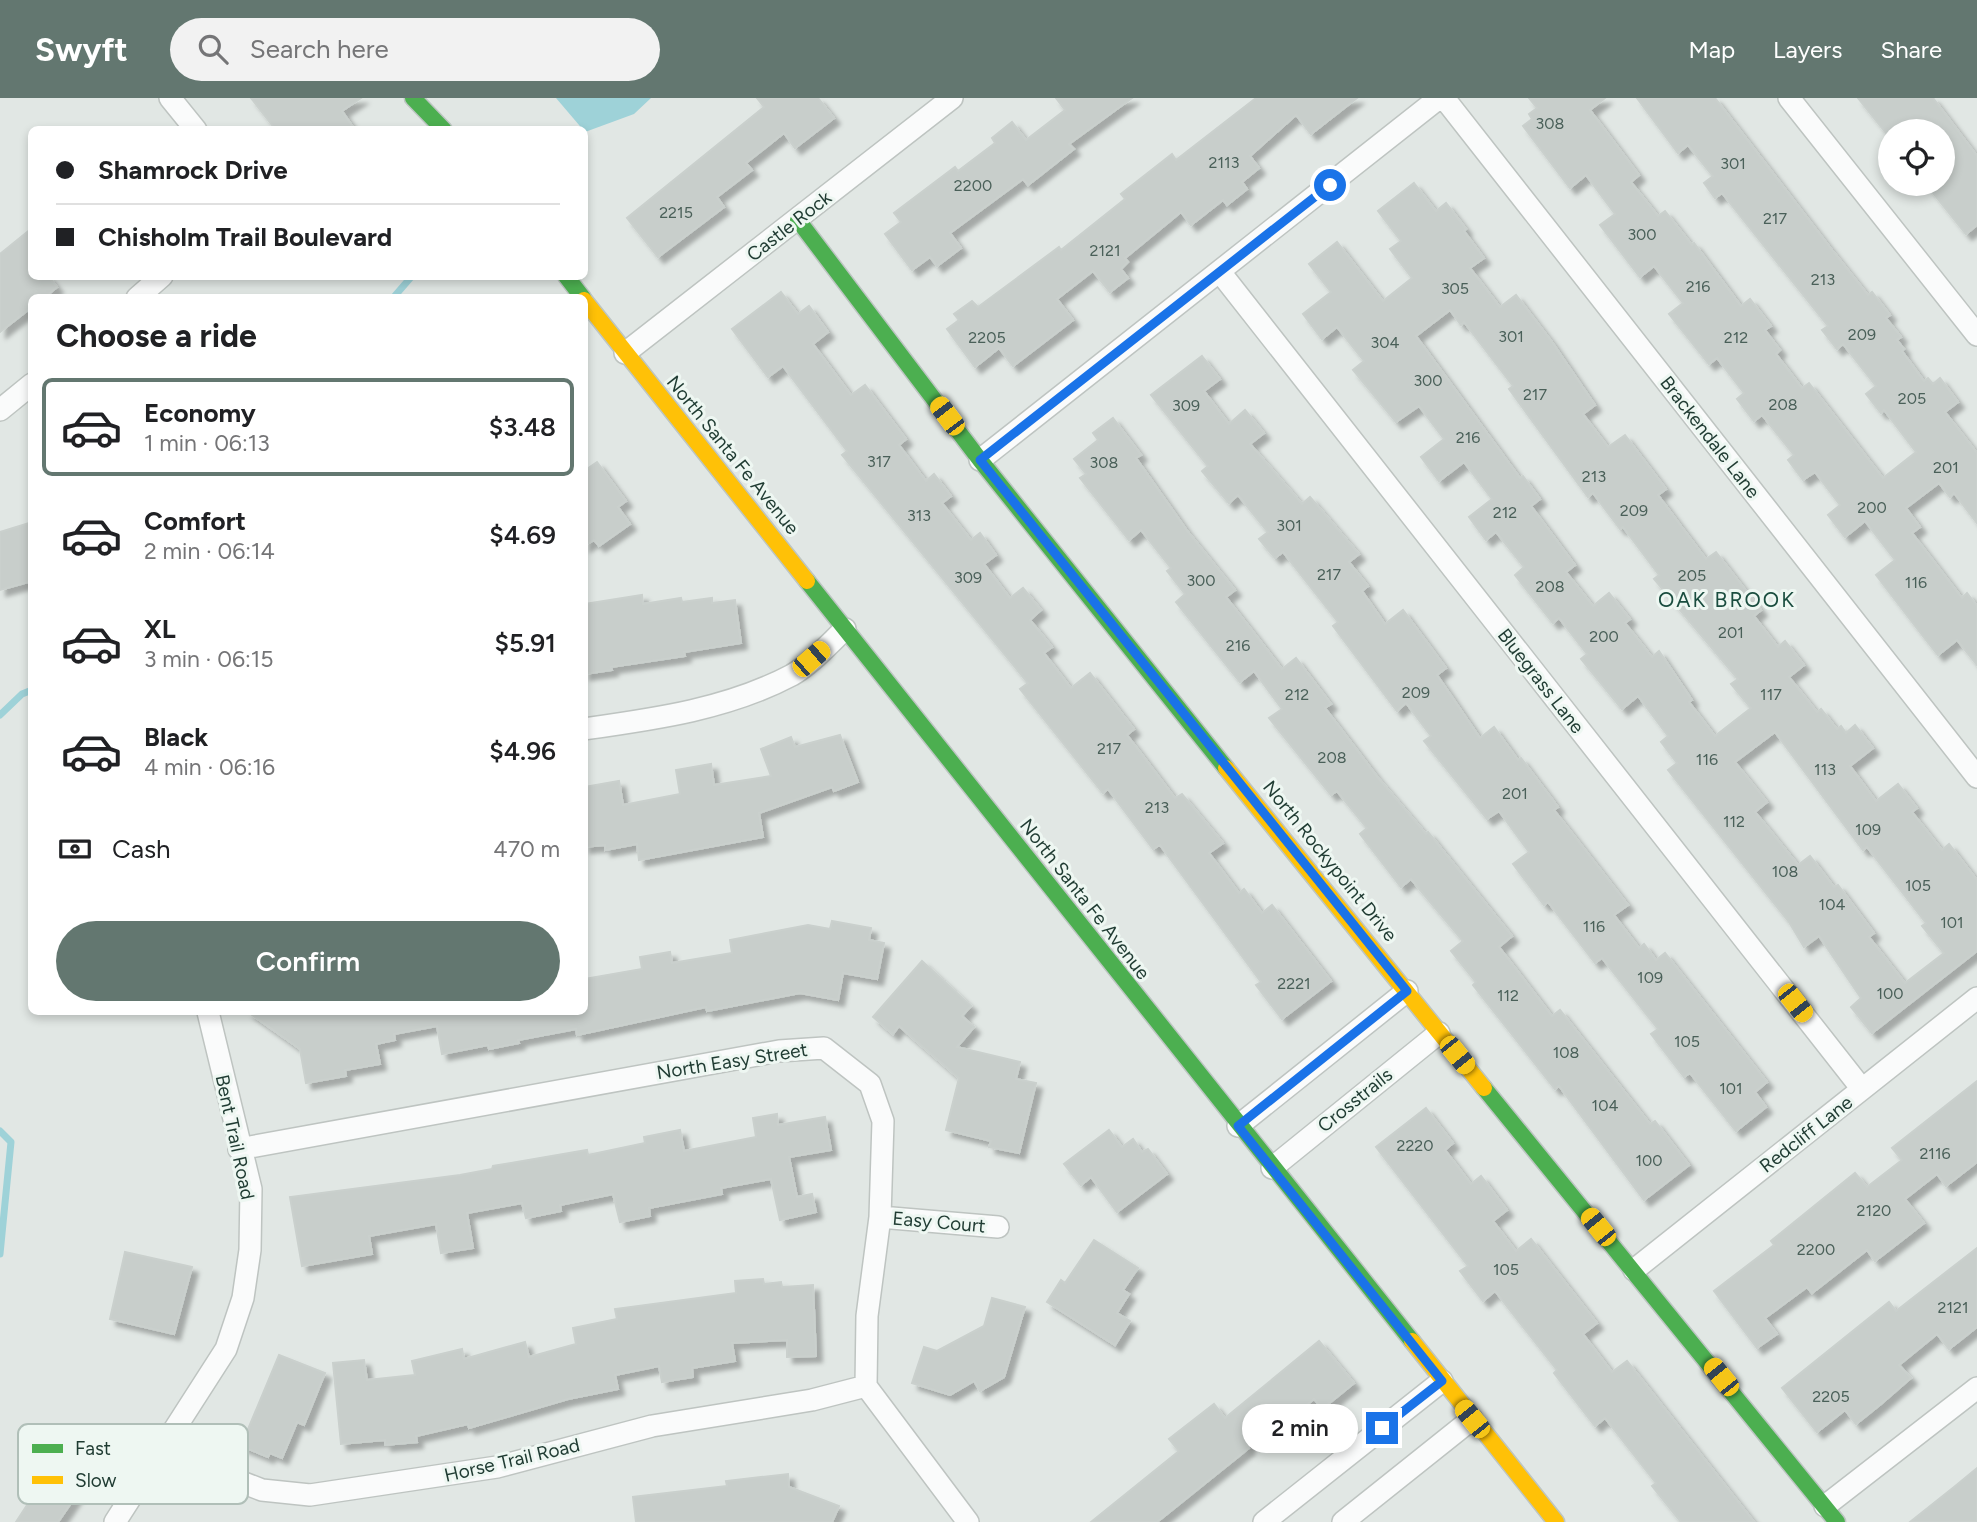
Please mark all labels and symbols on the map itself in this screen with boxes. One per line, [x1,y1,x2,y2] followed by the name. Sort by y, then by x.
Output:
[1536,114,1564,133] house number: 308
[1209,153,1239,172] house number: 2113
[1720,154,1746,173] house number: 301
[1314,169,1346,201] route start
[954,176,992,195] house number: 2200
[742,185,837,266] street label: Castle Rock
[659,203,693,222] house number: 2215
[1763,209,1787,228] house number: 217
[1627,225,1657,244] house number: 300
[1089,241,1121,260] house number: 2121
[1811,270,1835,289] house number: 213
[1686,277,1710,296] house number: 216
[1441,279,1469,298] house number: 305
[1848,325,1876,344] house number: 209
[1498,327,1524,346] house number: 301
[968,328,1006,347] house number: 2205
[1724,328,1748,347] house number: 212
[1371,333,1400,352] house number: 304
[662,371,804,539] street label: North Santa Fe Avenue
[1413,371,1443,390] house number: 300
[1655,371,1765,503] street label: Brackendale Lane
[1523,385,1547,404] house number: 217
[1898,389,1926,408] house number: 205
[926,393,969,439] car
[1768,395,1798,414] house number: 208
[1172,396,1200,415] house number: 309
[1456,428,1480,447] house number: 216
[867,452,891,471] house number: 317
[1090,453,1118,472] house number: 308
[1933,458,1959,477] house number: 201
[1582,467,1606,486] house number: 213
[1857,498,1887,517] house number: 200
[1620,501,1648,520] house number: 209
[1493,503,1517,522] house number: 212
[907,506,931,525] house number: 313
[1276,516,1302,535] house number: 301
[1317,565,1341,584] house number: 217
[1678,566,1706,585] house number: 205
[954,568,982,587] house number: 309
[1186,571,1216,590] house number: 300
[1905,573,1927,592] house number: 116
[1535,577,1565,596] house number: 208
[1658,587,1796,612] district label: OAK BROOK
[1718,623,1744,642] house number: 201
[1493,624,1589,738] street label: Bluegrass Lane
[1589,627,1619,646] house number: 200
[1226,636,1250,655] house number: 216
[789,637,834,681] car
[1402,683,1430,702] house number: 209
[1285,685,1309,704] house number: 212
[1760,685,1782,704] house number: 117
[1097,739,1121,758] house number: 217
[1317,748,1347,767] house number: 208
[1696,750,1718,769] house number: 116
[1814,760,1836,779] house number: 113
[1258,776,1402,946] street label: North Rockypoint Drive
[1502,784,1528,803] house number: 201
[1145,798,1169,817] house number: 213
[1723,812,1745,831] house number: 112
[1015,814,1155,984] street label: North Santa Fe Avenue
[1855,820,1881,839] house number: 109
[1772,862,1798,881] house number: 108
[1905,876,1931,895] house number: 105
[1819,895,1845,914] house number: 104
[1940,913,1964,932] house number: 101
[1583,917,1605,936] house number: 116
[1637,968,1663,987] house number: 109
[1277,974,1311,993] house number: 2221
[1774,980,1817,1026] car
[1876,984,1904,1003] house number: 100
[1497,986,1519,1005] house number: 112
[1436,1032,1479,1078] car
[1674,1032,1700,1051] house number: 105
[655,1038,809,1084] street label: North Easy Street
[1553,1043,1579,1062] house number: 108
[1313,1063,1397,1137] street label: Crosstrails
[211,1072,259,1202] street label: Bent Trail Road
[1719,1079,1743,1098] house number: 101
[1755,1091,1857,1177] street label: Redcliff Lane
[1592,1096,1618,1115] house number: 104
[1396,1136,1434,1155] house number: 2220
[1919,1144,1951,1163] house number: 2116
[1635,1151,1663,1170] house number: 100
[1857,1201,1891,1220] house number: 2120
[1577,1204,1620,1250] car
[891,1206,987,1238] street label: Easy Court
[1797,1240,1835,1259] house number: 2200
[1493,1260,1519,1279] house number: 105
[1937,1298,1969,1317] house number: 2121
[1700,1354,1743,1400] car
[1812,1387,1850,1406] house number: 2205
[1451,1396,1494,1442] car
[1242,1404,1358,1452] callout: 2 min
[1366,1412,1398,1444] route end
[18,1424,248,1504] legend
[442,1433,582,1487] street label: Horse Trail Road
[75,1437,111,1460] text: Fast
[75,1469,117,1492] text: Slow

